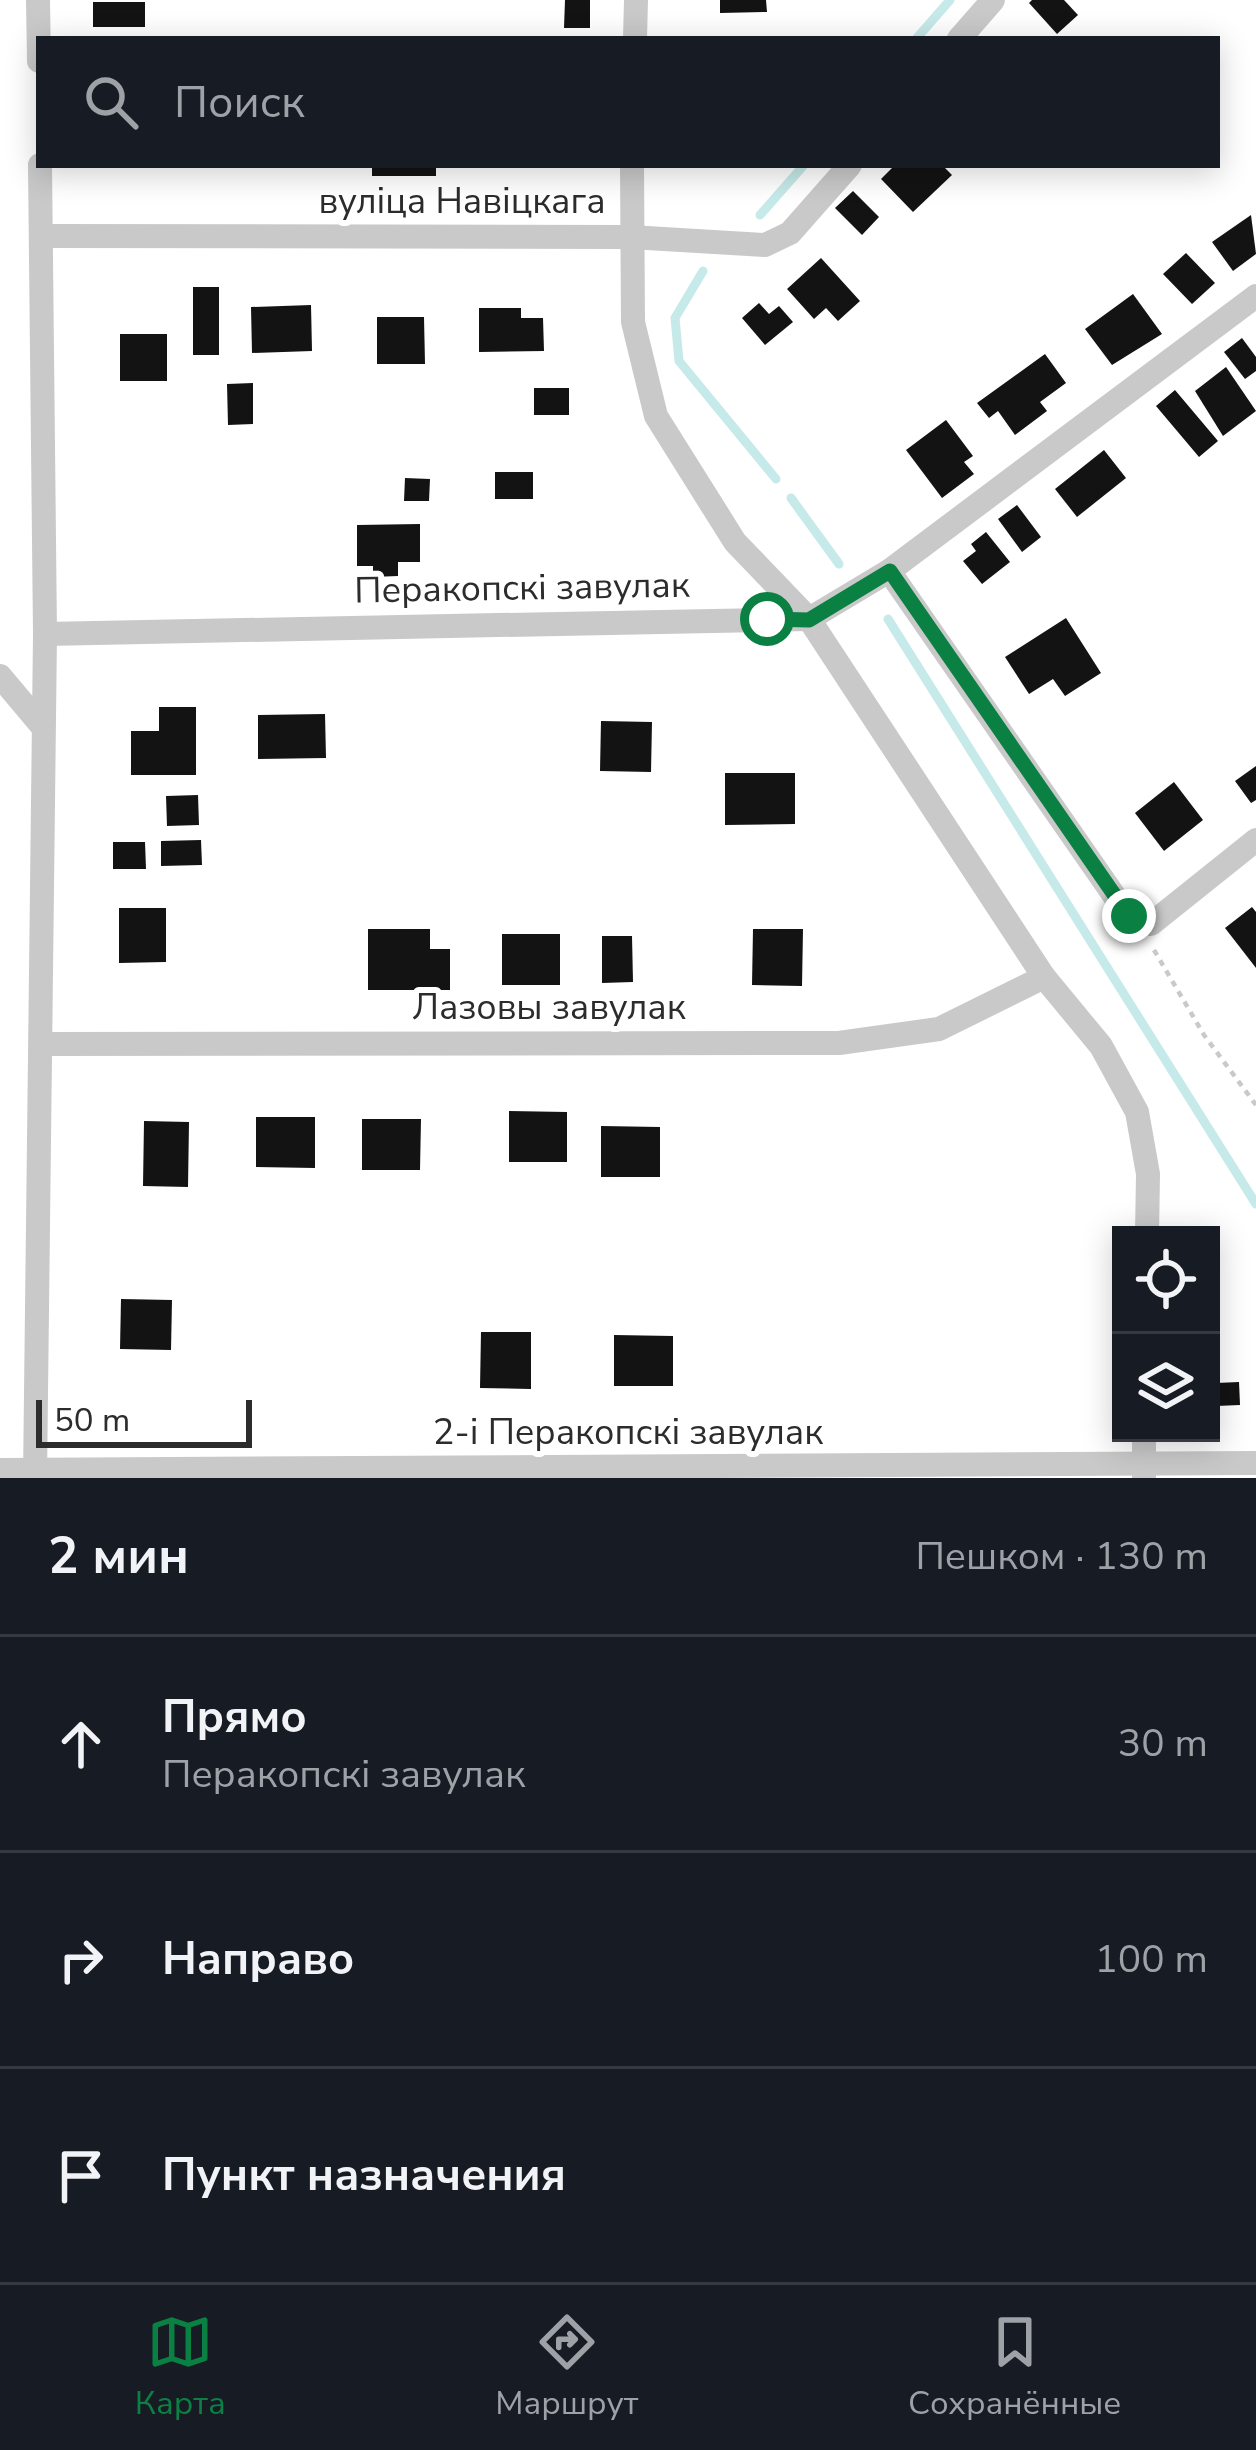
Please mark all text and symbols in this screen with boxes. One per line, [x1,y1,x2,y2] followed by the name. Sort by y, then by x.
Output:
[36,36,1220,168] search box
[78,69,144,135] icon: search
[174,72,305,133] text: Поиск
[318,177,606,226] street label: вуліца Навіцкага
[354,561,690,615] street label: Перакопскі завулак
[740,592,794,646] route start
[1102,889,1156,943] route end
[412,983,686,1032] street label: Лазовы завулак
[1112,1226,1220,1442] map controls
[1112,1226,1220,1334] button: locate
[1112,1334,1220,1442] button: layers
[36,1394,252,1447] scale bar
[54,1398,130,1443] text: 50 m
[433,1408,823,1457] street label: 2-і Перакопскі завулак
[48,1521,189,1591] text: 2 мин
[915,1530,1208,1583] text: Пешком · 130 m
[162,1687,307,1748] text: Прямо
[48,1711,114,1777] icon: ahead
[1118,1717,1208,1770] text: 30 m
[162,1748,525,1801] text: Перакопскі завулак
[48,1927,114,1993] icon: right
[162,1929,354,1990] text: Направо
[1094,1933,1208,1986] text: 100 m
[48,2143,114,2209] icon: arrive
[162,2145,566,2206] text: Пункт назначения
[135,2309,226,2426] tab: Карта
[495,2309,639,2426] tab: Маршрут
[908,2309,1121,2426] tab: Сохранённые

